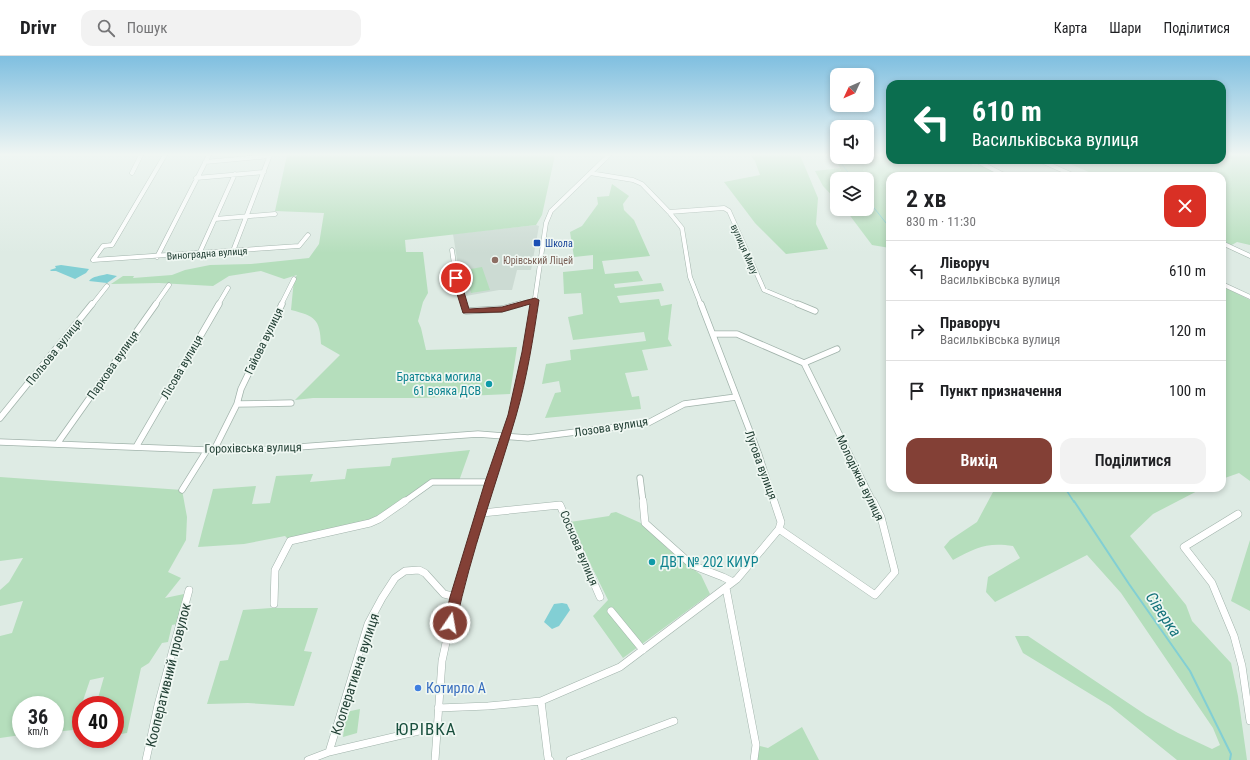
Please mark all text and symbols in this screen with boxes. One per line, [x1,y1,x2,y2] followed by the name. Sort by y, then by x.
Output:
[81,10,361,46] search box
[20,16,57,39] text: Drivr
[95,17,117,39] icon: search
[127,19,168,37] text: Пошук
[1054,20,1087,36] text: Карта
[1109,20,1141,36] text: Шари
[1163,20,1230,36] text: Поділитися
[830,68,874,112] north arrow
[830,68,874,216] map controls
[972,95,1042,128] text: 610 m
[906,96,958,148] icon: left
[830,120,874,164] button: sound
[972,129,1139,150] text: Васильківська вулиця
[830,172,874,216] button: layers
[906,185,946,213] text: 2 хв
[1164,185,1206,227] button: close
[906,214,976,229] text: 830 m · 11:30
[729,223,760,276] street label: вулиця Миру
[532,238,542,248] marker: Школа
[545,238,573,249] place label: Школа
[166,245,248,262] street label: Виноградна вулиця
[940,254,989,272] text: Ліворуч
[490,255,500,265] marker: Юрівський Ліцей
[503,255,573,266] place label: Юрівський Ліцей
[906,260,928,282] icon: left
[439,261,473,295] pin
[1169,262,1206,280] text: 610 m
[445,267,467,289] icon: arrive
[940,272,1060,287] text: Васильківська вулиця
[242,305,286,377] street label: Гайова вулиця
[940,314,1000,332] text: Праворуч
[23,316,85,388] street label: Польова вулиця
[906,320,928,342] icon: right
[1169,322,1206,340] text: 120 m
[84,328,142,402] street label: Паркова вулиця
[940,332,1060,347] text: Васильківська вулиця
[158,333,206,401] street label: Лісова вулиця
[396,370,481,398] place label: Братська могила 61 вояка ДСВ
[484,379,494,389] marker: Братська могила 61 вояка ДСВ
[906,380,928,402] icon: arrive
[940,382,1062,400] text: Пункт призначення
[1169,382,1206,400] text: 100 m
[573,414,649,440] street label: Лозова вулиця
[742,429,780,501] street label: Лугова вулиця
[833,433,887,523] street label: Молодіжна вулиця
[906,438,1052,484] button: Вихід
[1060,438,1206,484] button: Поділитися
[204,440,302,456] street label: Горохівська вулиця
[557,508,601,588] street label: Соснова вулиця
[660,554,759,570] place label: ДВТ № 202 КИУР
[647,557,657,567] marker: ДВТ № 202 КИУР
[1142,588,1185,640] water label: Сіверка
[142,601,194,749] street label: Кооперативний провулок
[429,602,471,644] position arrow
[328,611,382,737] street label: Кооперативна вулиця
[426,680,486,696] place label: Котирло А
[413,683,423,693] marker: Котирло А
[72,696,124,748] speed limit sign: 40
[28,705,48,729] text: 36
[395,719,457,739] district label: ЮРІВКА
[28,726,48,737] text: km/h

